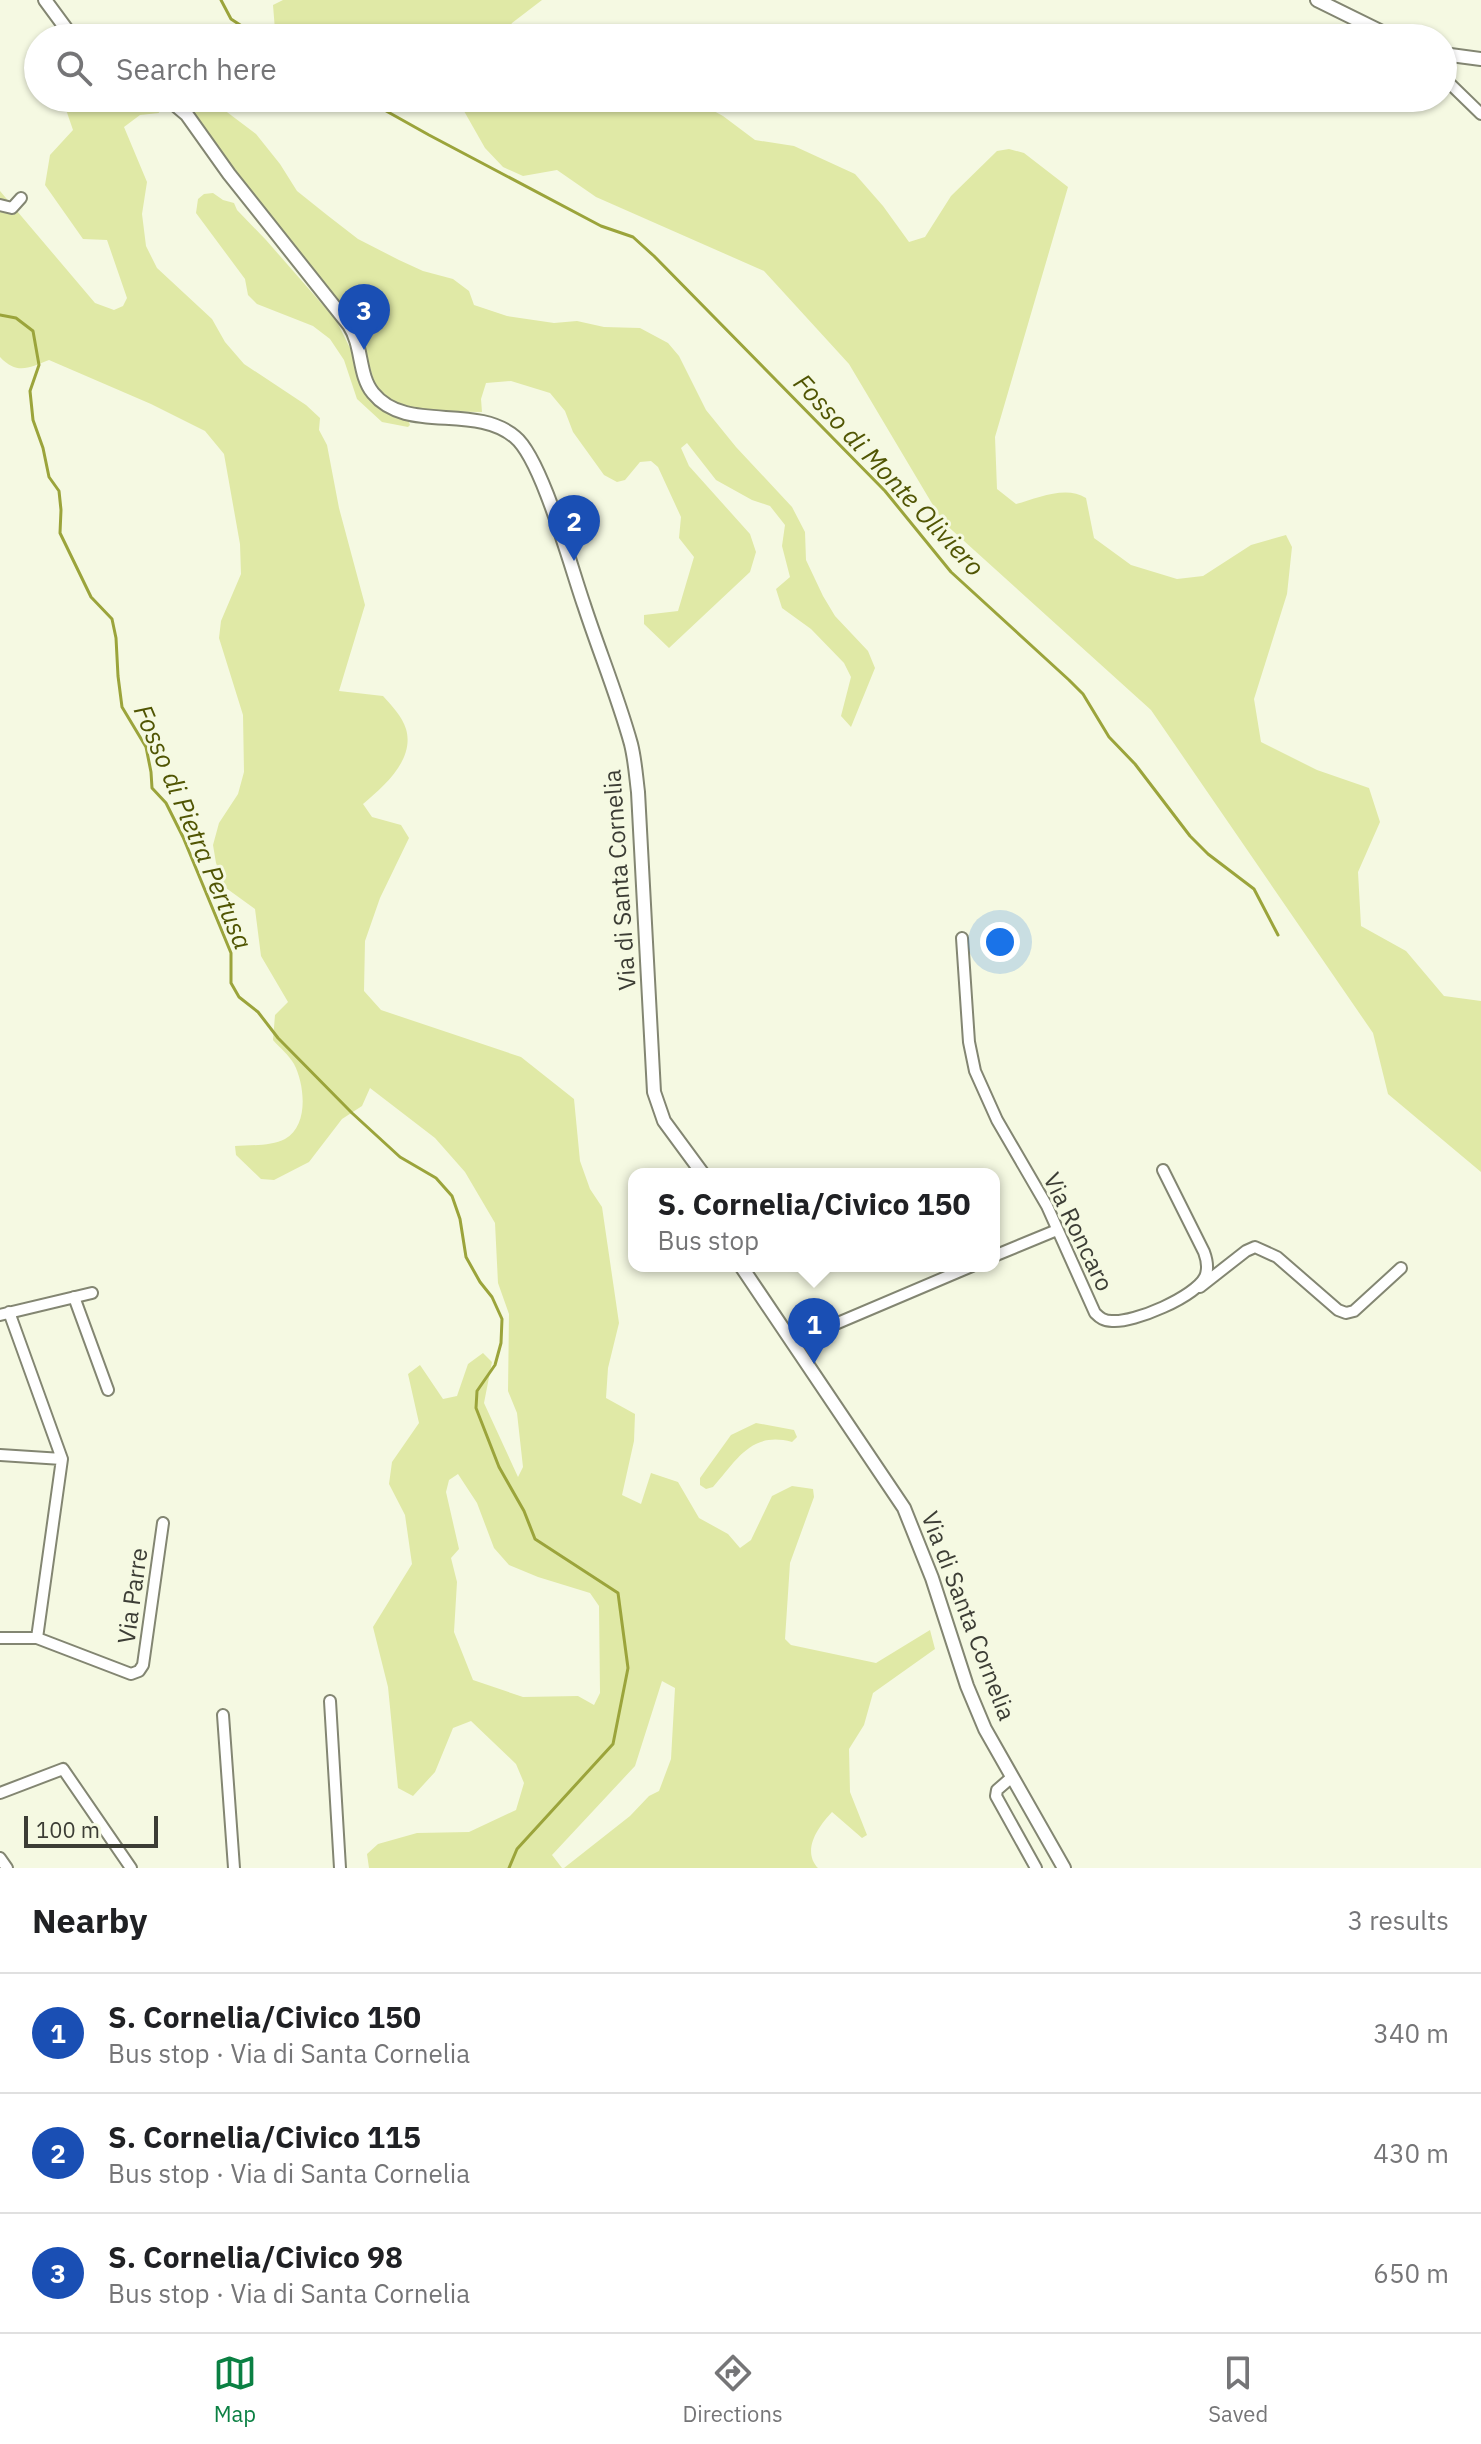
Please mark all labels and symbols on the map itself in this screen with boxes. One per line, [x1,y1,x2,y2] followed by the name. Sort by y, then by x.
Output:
[338,284,390,350] pin: 3
[787,366,993,583] water label: Fosso di Monte Oliviero
[548,495,600,561] pin: 2
[127,699,261,954] water label: Fosso di Pietra Pertusa
[595,768,643,992] street label: Via di Santa Cornelia
[980,922,1020,962] your location
[1036,1167,1121,1296] street label: Via Roncaro
[788,1298,840,1364] pin: 1
[914,1507,1024,1725] street label: Via di Santa Cornelia
[109,1546,155,1646] street label: Via Parre
[24,1812,158,1848] scale bar

